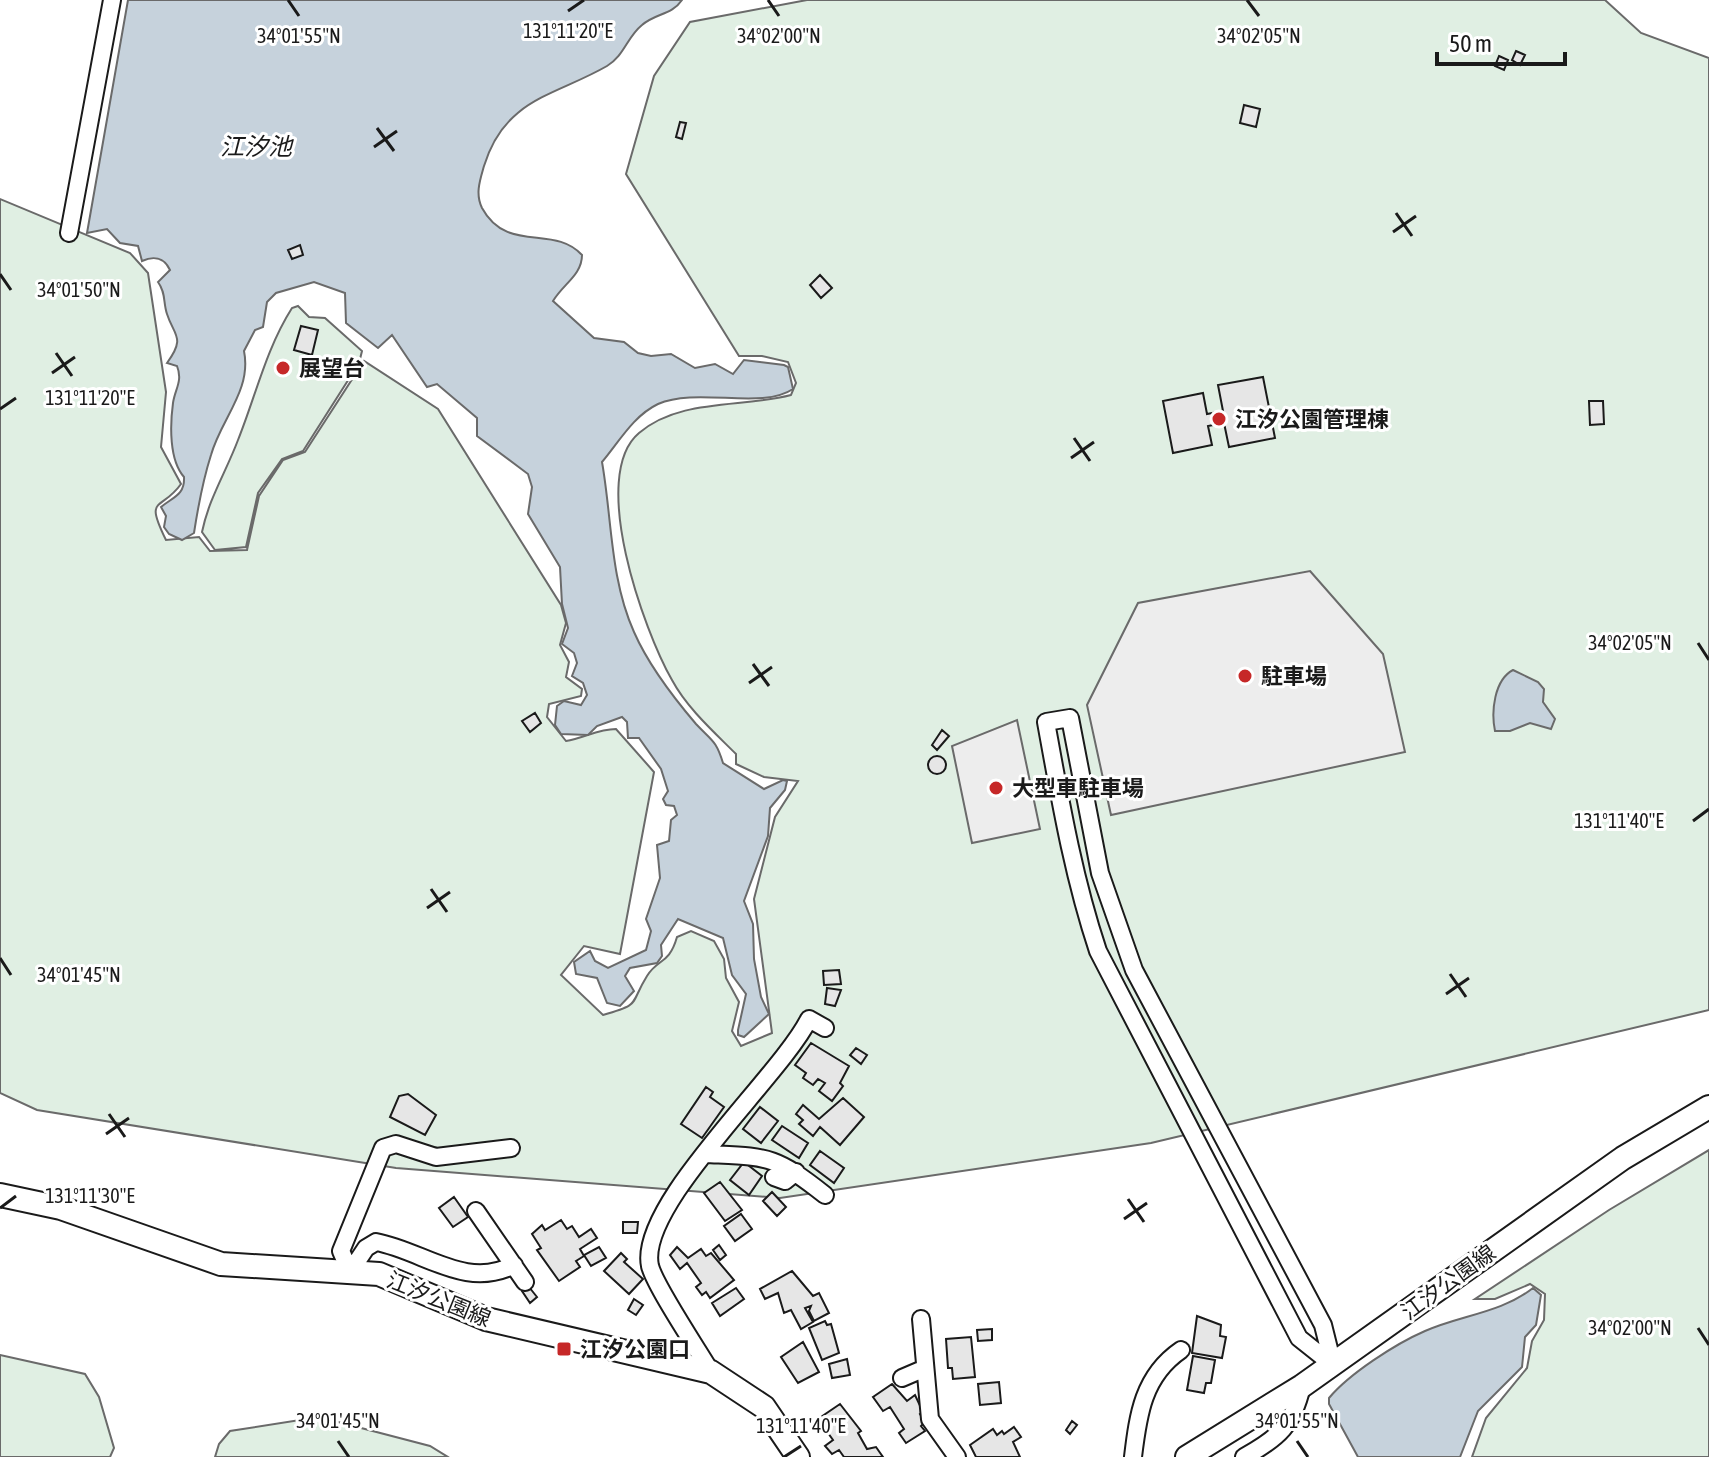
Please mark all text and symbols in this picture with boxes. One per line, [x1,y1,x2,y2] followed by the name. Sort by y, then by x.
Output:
[1437,16,1565,66] scale bar
[523,19,613,42] text: 131°11'20"E
[257,24,341,47] text: 34°01'55"N
[737,24,821,47] text: 34°02'00"N
[1217,24,1301,47] text: 34°02'05"N
[1449,30,1492,57] text: 50 m
[220,133,294,160] water label: 江汐池
[37,278,121,301] text: 34°01'50"N
[299,355,365,381] place label: 展望台
[274,359,292,377] marker: 展望台
[45,386,135,409] text: 131°11'20"E
[1235,406,1389,432] place label: 江汐公園管理棟
[1210,410,1228,428] marker: 江汐公園管理棟
[1588,631,1672,654] text: 34°02'05"N
[1261,663,1327,689] place label: 駐車場
[1236,667,1254,685] marker: 駐車場
[1012,775,1144,801] place label: 大型車駐車場
[987,779,1005,797] marker: 大型車駐車場
[1574,809,1664,832] text: 131°11'40"E
[37,963,121,986] text: 34°01'45"N
[45,1184,135,1207] text: 131°11'30"E
[1396,1239,1500,1325] street label: 江汐公園線
[383,1266,495,1332] street label: 江汐公園線
[1588,1316,1672,1339] text: 34°02'00"N
[580,1336,690,1362] place label: 江汐公園口
[555,1340,573,1358] marker: 江汐公園口
[296,1409,380,1432] text: 34°01'45"N
[1255,1409,1339,1432] text: 34°01'55"N
[756,1414,846,1437] text: 131°11'40"E

